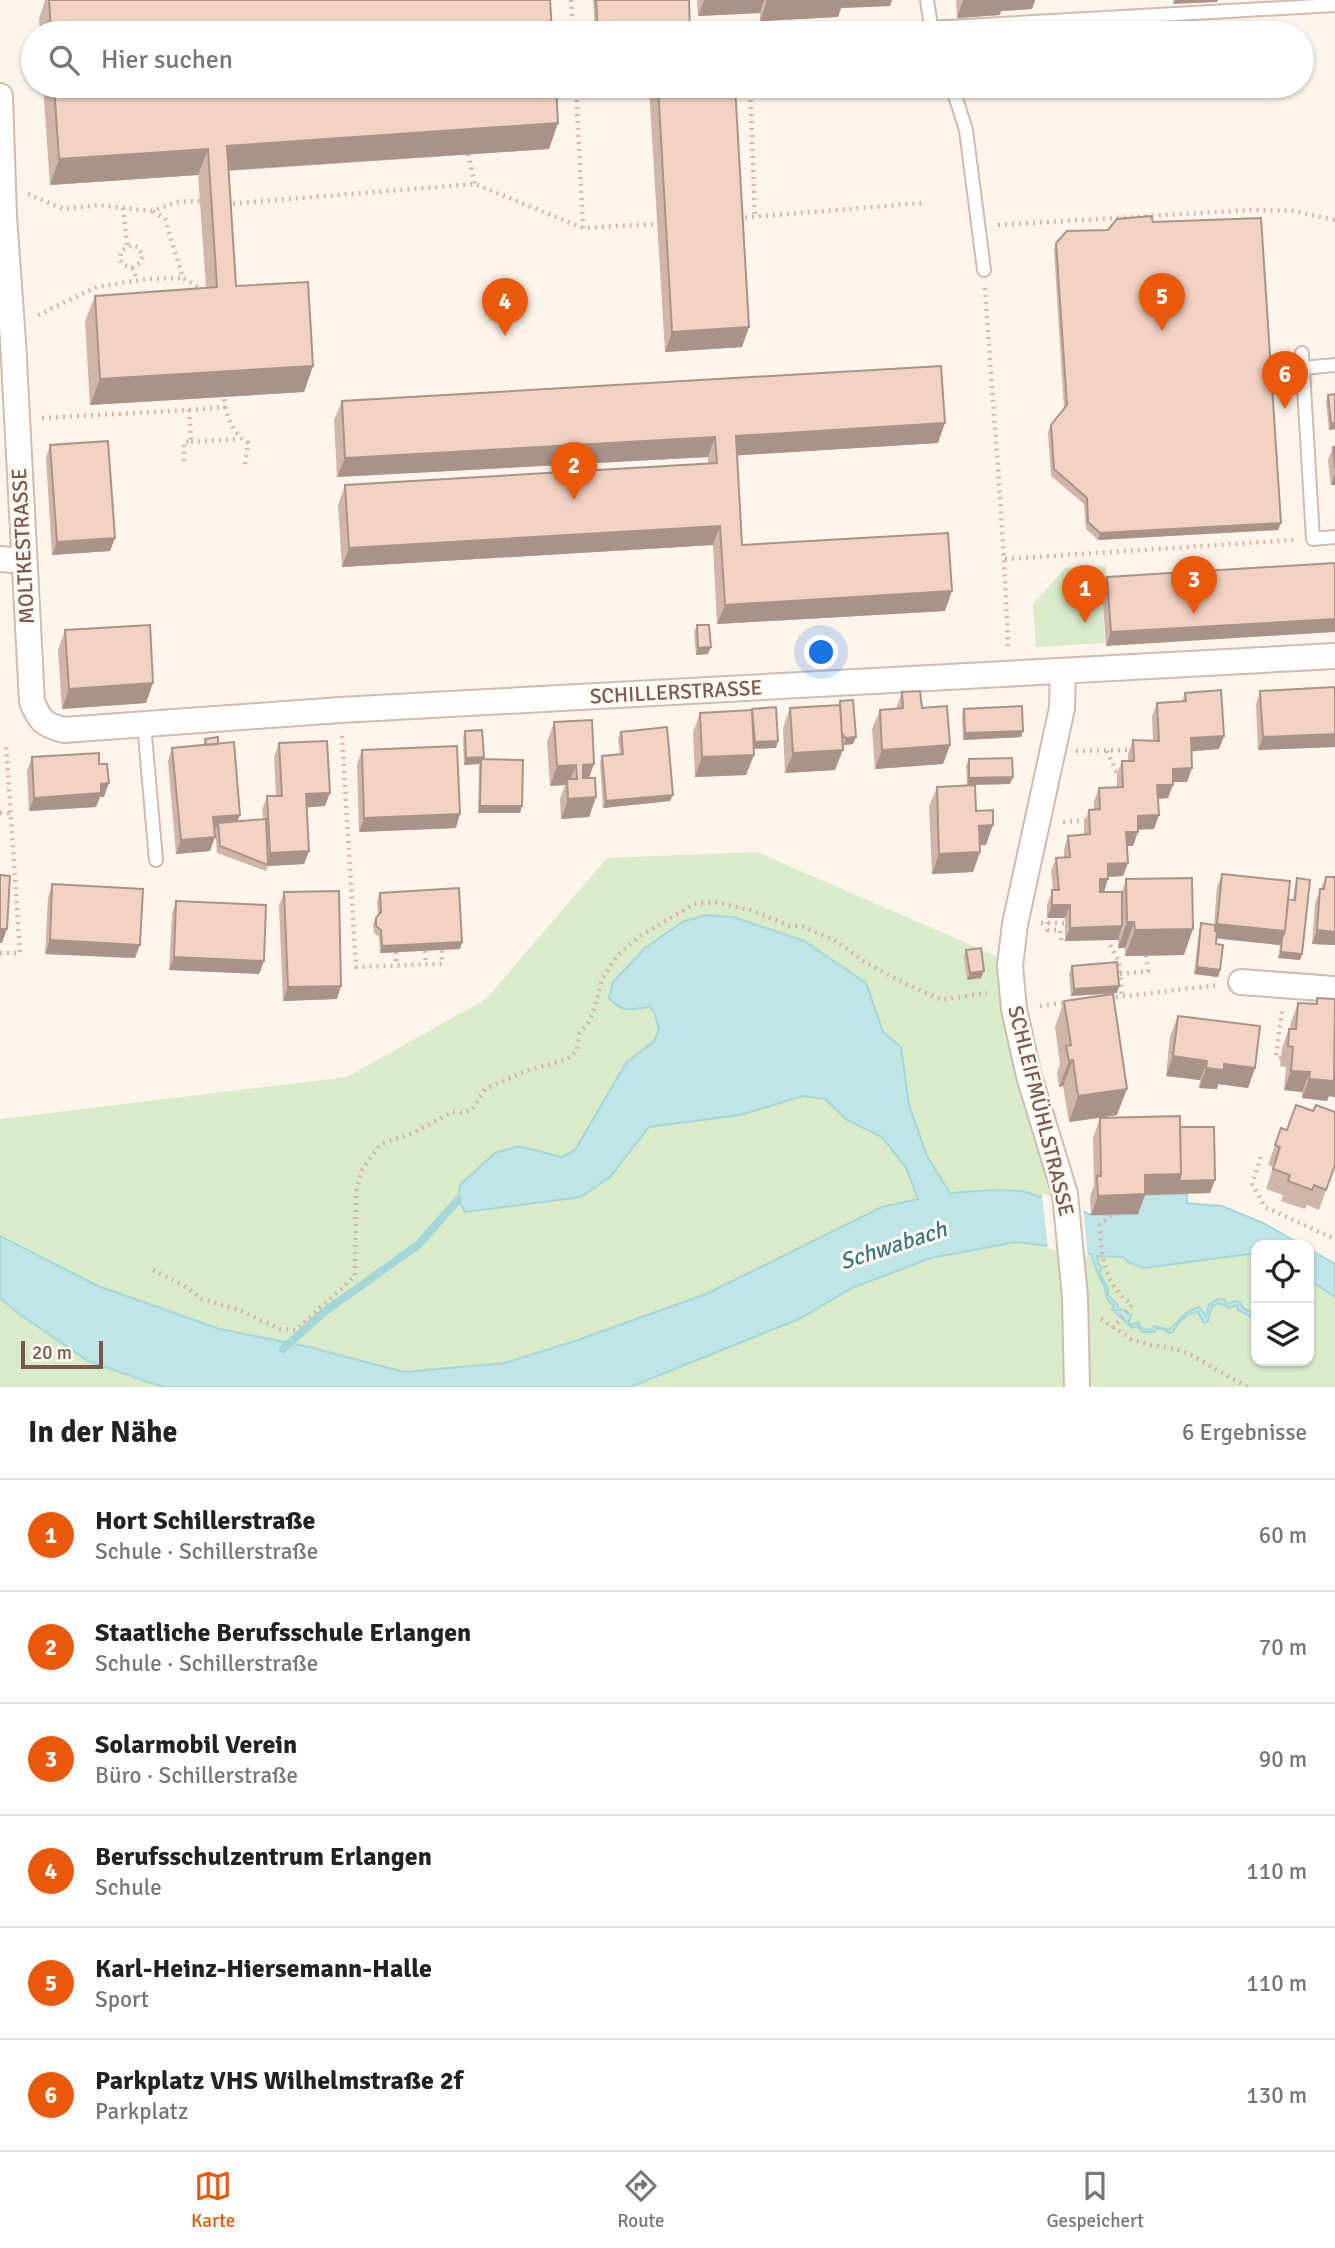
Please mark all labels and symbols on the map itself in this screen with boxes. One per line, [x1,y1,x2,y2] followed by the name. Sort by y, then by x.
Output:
[1139,273,1185,331] pin: 5
[482,278,528,336] pin: 4
[1262,351,1308,409] pin: 6
[551,442,597,500] pin: 2
[6,467,40,625] street label: MOLTKESTRASSE
[1171,556,1217,614] pin: 3
[1062,565,1108,623] pin: 1
[804,635,838,669] your location
[589,674,763,710] street label: SCHILLERSTRASSE
[1002,1003,1080,1219] street label: SCHLEIFMÜHLSTRASSE
[836,1214,952,1276] water label: Schwabach
[21,1338,103,1370] scale bar

